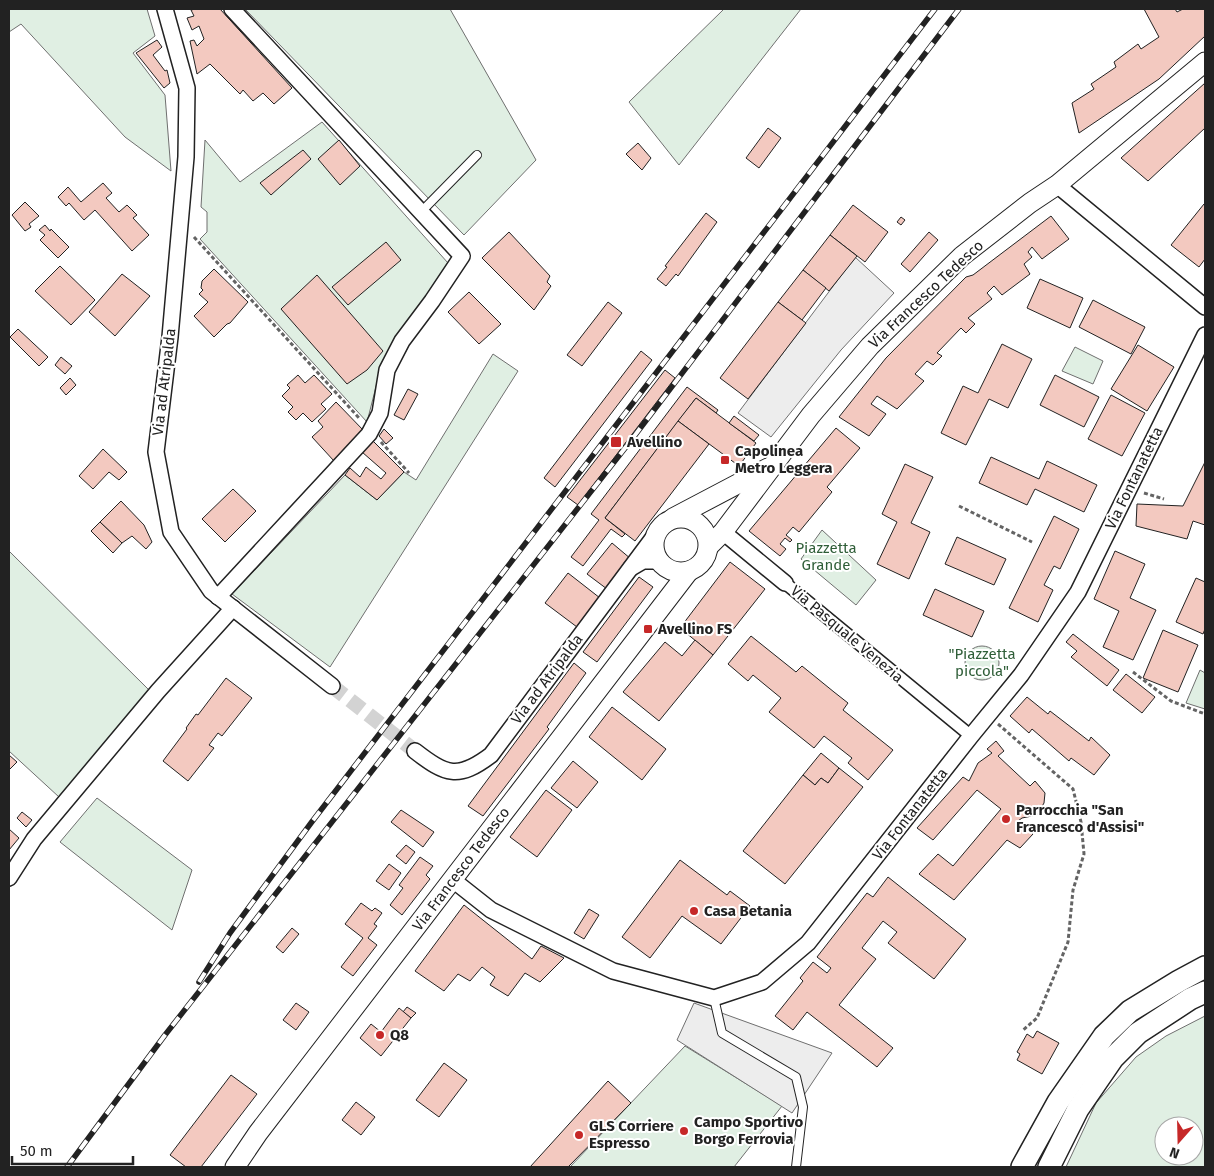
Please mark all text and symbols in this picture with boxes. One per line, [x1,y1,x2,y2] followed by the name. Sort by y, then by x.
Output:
[865,236,987,352] street label: Via Francesco Tedesco
[148,327,180,437] street label: Via ad Atripalda
[1101,424,1167,532] street label: Via Fontanatetta
[626,433,683,451] place label: Avellino
[609,435,623,449] marker: Avellino
[735,442,833,477] place label: Capolinea Metro Leggera
[719,454,731,466] marker: Capolinea Metro Leggera
[795,539,857,574] park label: Piazzetta Grande
[787,582,907,686] street label: Via Pasquale Venezia
[657,620,733,638] place label: Avellino FS
[642,623,654,635] marker: Avellino FS
[507,630,587,728] street label: Via ad Atripalda
[948,645,1016,680] park label: "Piazzetta piccola"
[868,764,952,864] street label: Via Fontanatetta
[1016,801,1144,836] place label: Parrocchia "San Francesco d'Assisi"
[409,804,513,934] street label: Via Francesco Tedesco
[1000,813,1012,825] marker: Parrocchia "San Francesco d'Assisi"
[704,902,792,920] place label: Casa Betania
[688,905,700,917] marker: Casa Betania
[390,1026,409,1044] place label: Q8
[374,1029,386,1041] marker: Q8
[694,1113,804,1148] place label: Campo Sportivo Borgo Ferrovia
[1154,1116,1204,1166] north arrow
[589,1117,674,1152] place label: GLS Corriere Espresso
[678,1125,690,1137] marker: Campo Sportivo Borgo Ferrovia
[573,1129,585,1141] marker: GLS Corriere Espresso
[12,1134,134,1166] scale bar
[20,1142,53,1160] text: 50 m
[1167,1143,1182,1162] text: N

